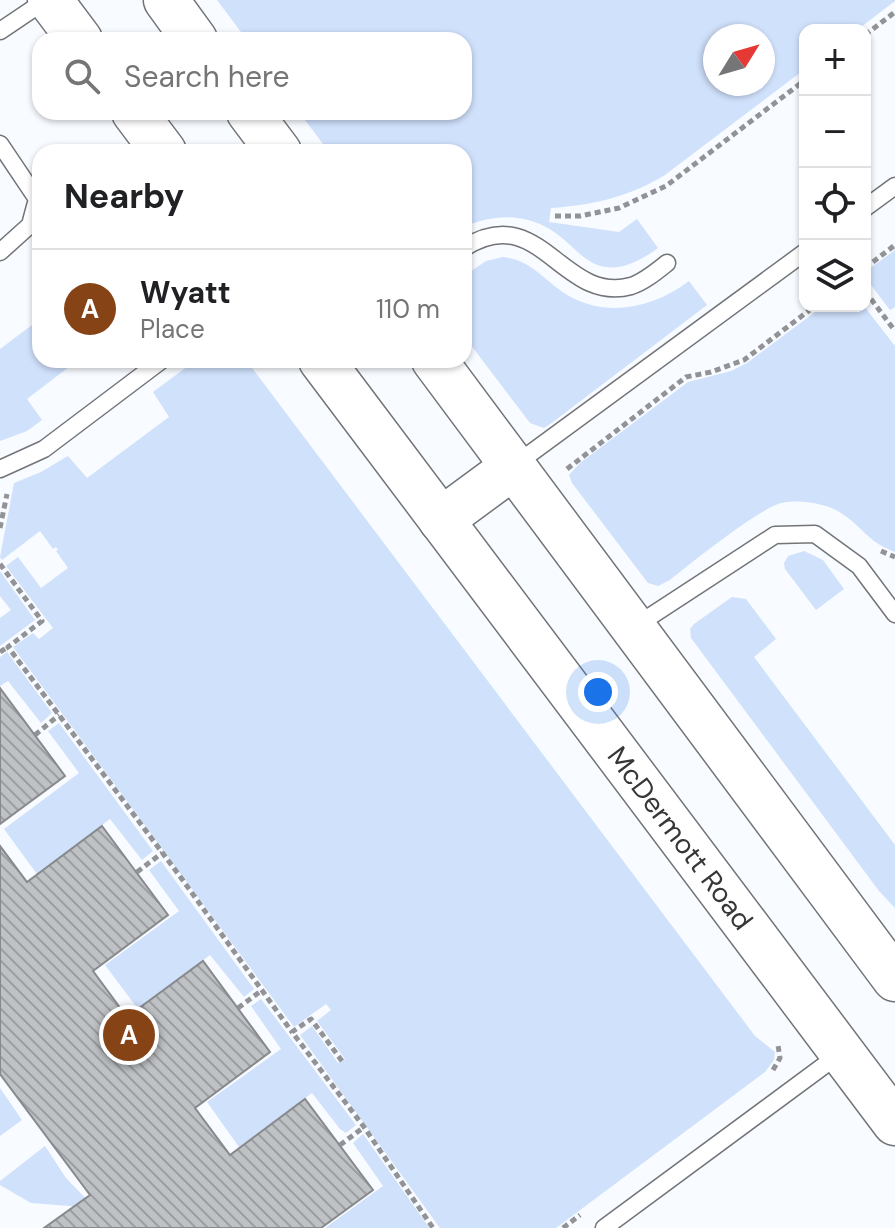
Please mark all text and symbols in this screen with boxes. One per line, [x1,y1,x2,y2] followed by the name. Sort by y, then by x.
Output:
[703,24,775,96] north arrow
[799,24,871,312] map controls
[799,24,871,96] button: +
[32,32,472,120] search box
[60,54,104,98] icon: search
[124,57,290,96] text: Search here
[799,96,871,168] button: −
[799,168,871,240] button: locate
[64,174,184,219] text: Nearby
[799,240,871,312] button: layers
[140,273,231,312] text: Wyatt
[81,292,99,326] text: A
[376,292,440,326] text: 110 m
[140,312,205,346] text: Place
[578,672,618,712] your location
[599,739,761,938] street label: McDermott Road
[103,1005,155,1065] pin: A

